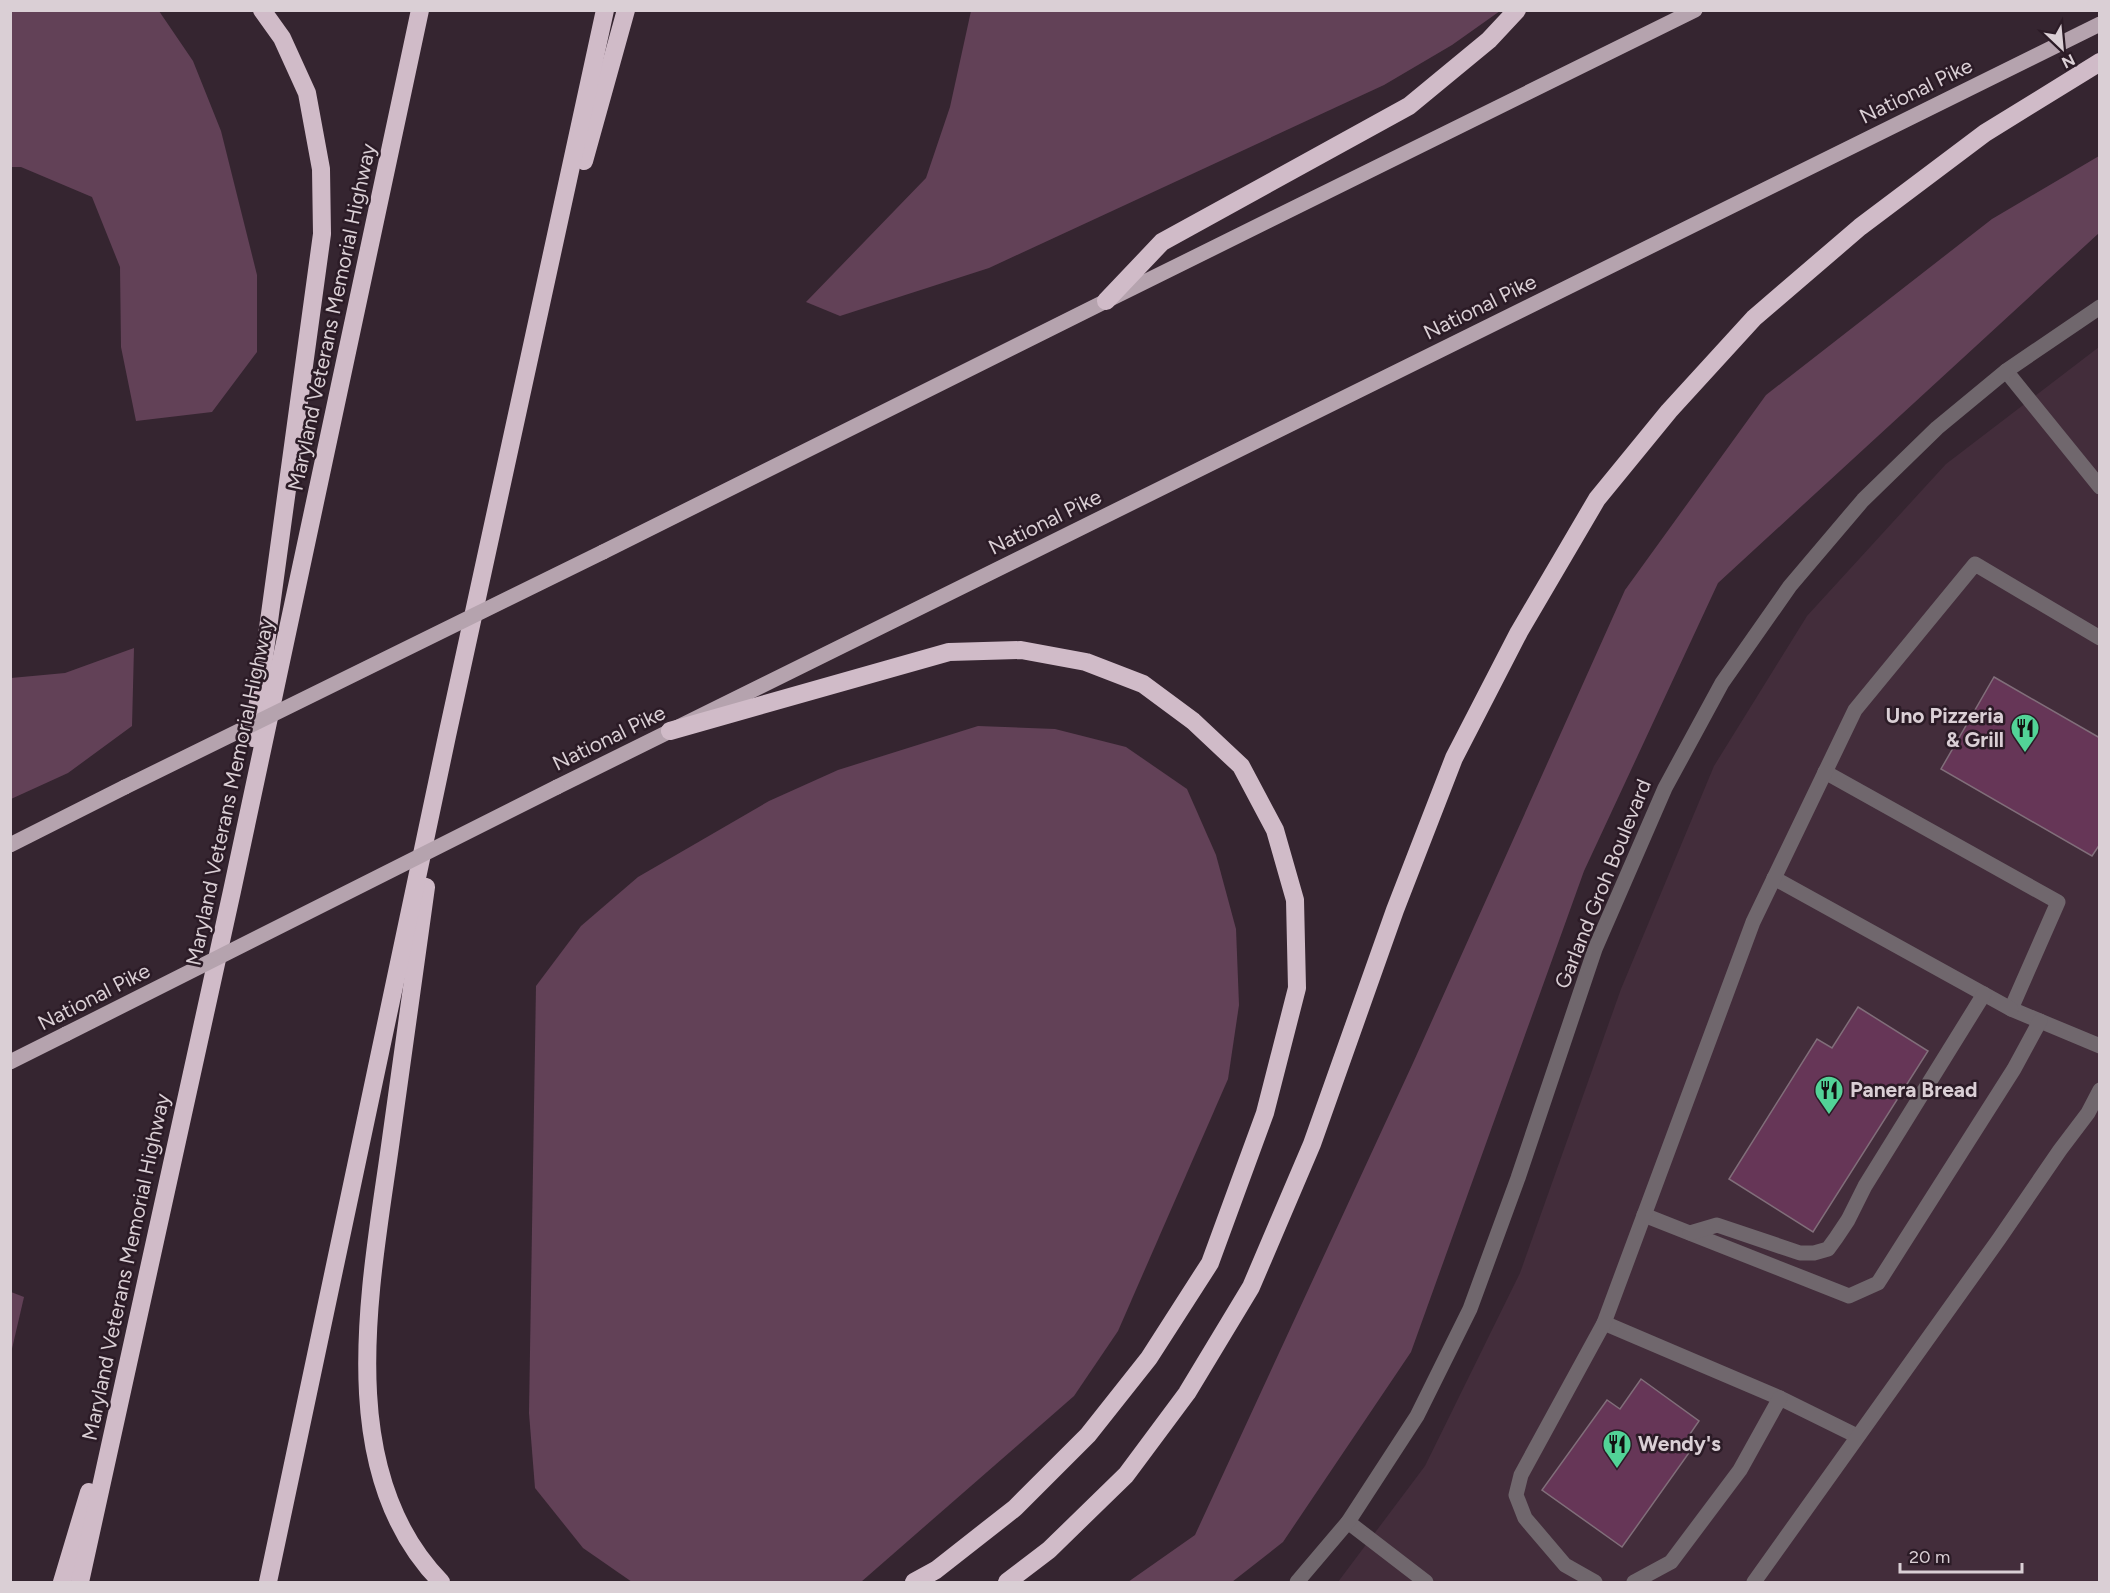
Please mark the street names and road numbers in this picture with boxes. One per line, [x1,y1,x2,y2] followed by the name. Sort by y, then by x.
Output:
[1855,52,1976,129] street label: National Pike
[282,141,381,493] street label: Maryland Veterans Memorial Highway
[1419,268,1540,345] street label: National Pike
[984,483,1105,560] street label: National Pike
[180,616,279,968] street label: Maryland Veterans Memorial Highway
[548,699,669,776] street label: National Pike
[1549,775,1656,992] street label: Garland Groh Boulevard
[33,958,154,1036] street label: National Pike
[76,1091,175,1443] street label: Maryland Veterans Memorial Highway

